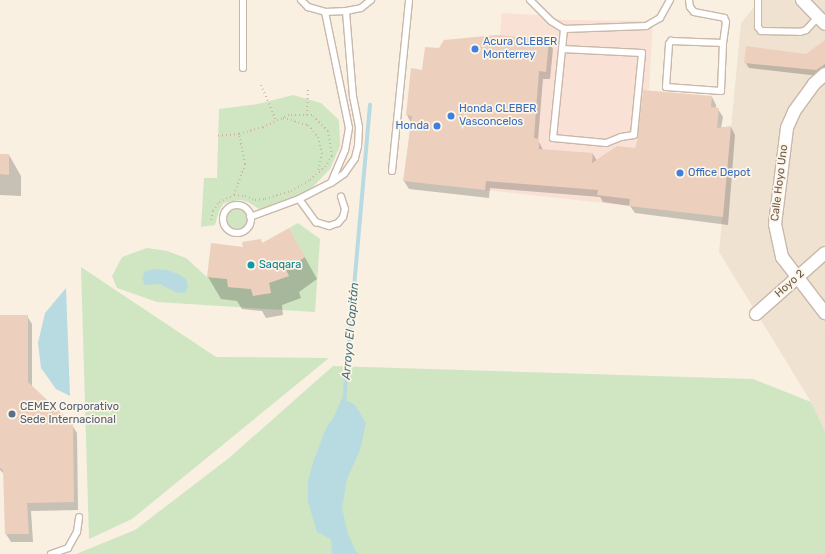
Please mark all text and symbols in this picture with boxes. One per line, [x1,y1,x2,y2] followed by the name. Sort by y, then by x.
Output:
[483,36,557,62] place label: Acura CLEBER Monterrey
[470,44,480,54] marker: Acura CLEBER Monterrey
[459,103,537,129] place label: Honda CLEBER Vasconcelos
[446,111,456,121] marker: Honda CLEBER Vasconcelos
[396,119,429,133] place label: Honda
[432,121,442,131] marker: Honda
[769,144,791,222] street label: Calle Hoyo Uno
[688,166,751,180] place label: Office Depot
[675,168,685,178] marker: Office Depot
[259,258,301,272] place label: Saqqara
[246,260,256,270] marker: Saqqara
[772,267,808,301] street label: Hoyo 2
[340,282,362,380] water label: Arroyo El Capitán
[20,401,119,427] place label: CEMEX Corporativo Sede Internacional
[7,409,17,419] marker: CEMEX Corporativo Sede Internacional

